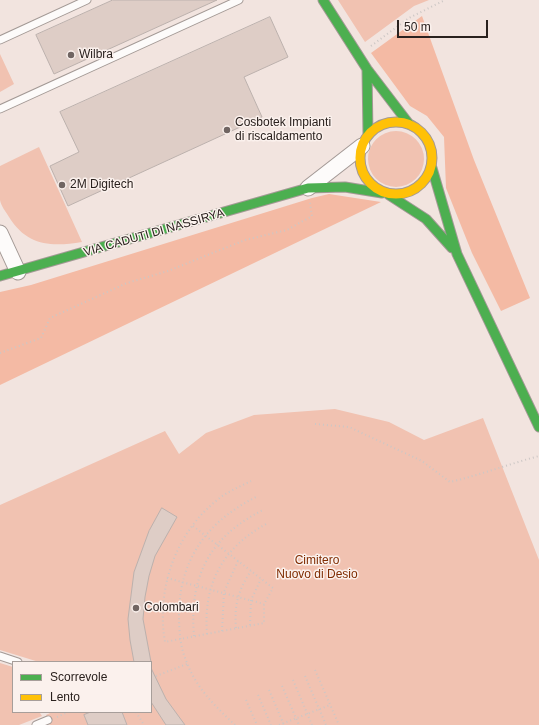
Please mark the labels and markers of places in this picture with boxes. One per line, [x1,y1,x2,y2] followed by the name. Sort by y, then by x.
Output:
[79,48,113,62] place label: Wilbra
[66,50,76,60] marker: Wilbra
[235,116,331,144] place label: Cosbotek Impianti di riscaldamento
[222,125,232,135] marker: Cosbotek Impianti di riscaldamento
[70,178,133,192] place label: 2M Digitech
[57,180,67,190] marker: 2M Digitech
[144,601,199,615] place label: Colombari
[131,603,141,613] marker: Colombari

